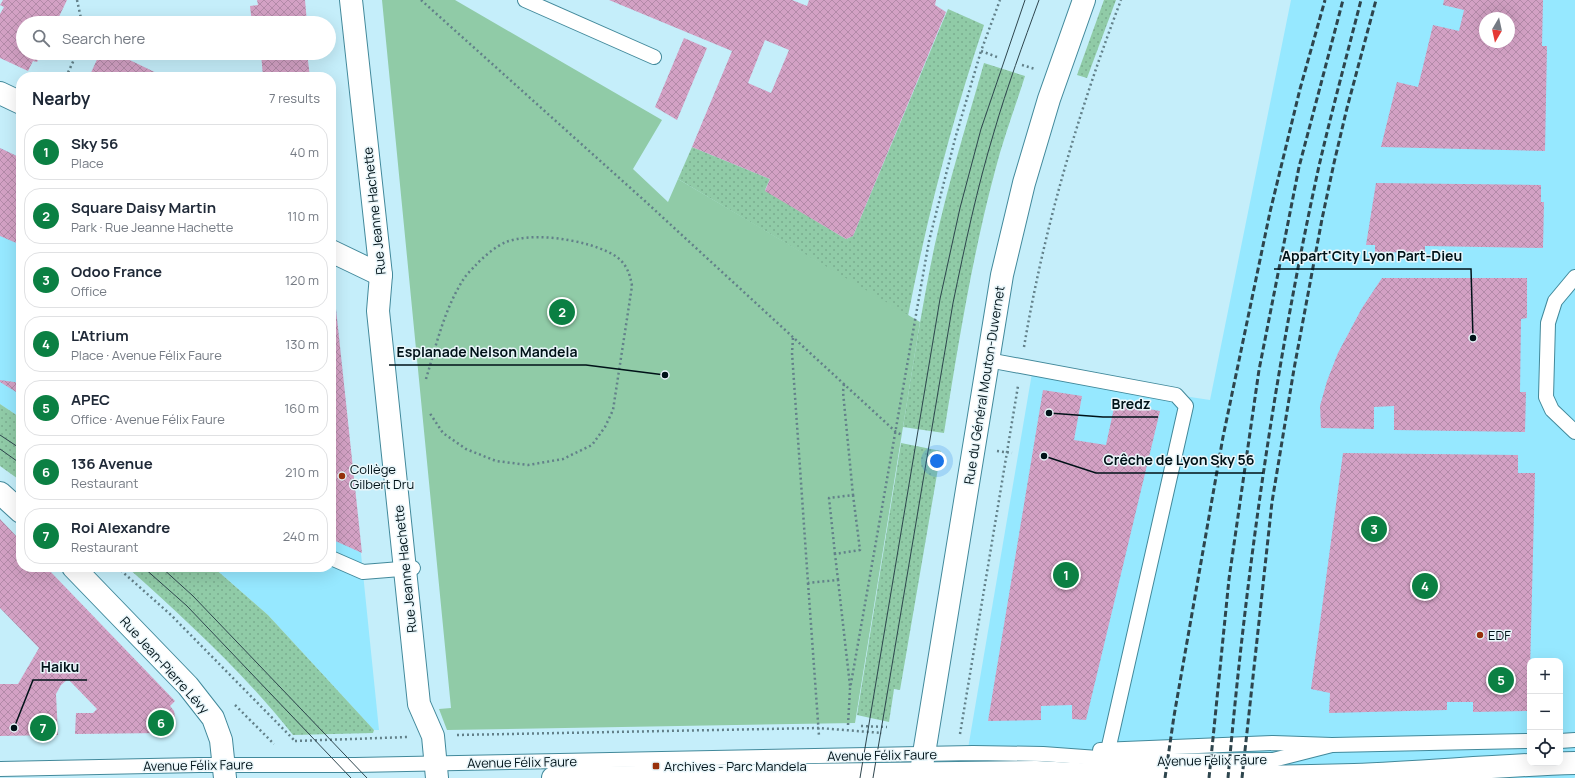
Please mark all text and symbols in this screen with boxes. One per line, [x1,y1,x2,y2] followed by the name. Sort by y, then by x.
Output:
[1479,12,1515,48] north arrow
[16,16,336,60] search box
[30,27,52,49] icon: search
[62,28,145,49] text: Search here
[32,87,90,110] text: Nearby
[269,89,320,107] text: 7 results
[71,133,118,154] text: Sky 56
[43,143,49,161] text: 1
[290,143,319,161] text: 40 m
[358,146,390,276] street label: Rue Jeanne Hachette
[71,154,104,172] text: Place
[71,197,216,218] text: Square Daisy Martin
[42,207,50,225] text: 2
[287,207,319,225] text: 110 m
[71,218,233,236] text: Park · Rue Jeanne Hachette
[1274,243,1471,269] callout: Appart'City Lyon Part-Dieu
[1282,246,1462,265] text: Appart'City Lyon Part-Dieu
[71,261,162,282] text: Odoo France
[42,271,50,289] text: 3
[285,271,319,289] text: 120 m
[71,282,107,300] text: Office
[959,284,1009,486] street label: Rue du Général Mouton-Duvernet
[549,297,575,327] pin: 2
[71,325,129,346] text: L'Atrium
[42,335,50,353] text: 4
[285,335,319,353] text: 130 m
[389,339,586,365] callout: Esplanade Nelson Mandela
[396,342,578,361] text: Esplanade Nelson Mandela
[71,346,222,364] text: Place · Avenue Félix Faure
[71,389,110,410] text: APEC
[1103,391,1158,417] callout: Bredz
[1112,394,1150,413] text: Bredz
[42,399,50,417] text: 5
[284,399,319,417] text: 160 m
[71,410,225,428] text: Office · Avenue Félix Faure
[1096,447,1263,473] callout: Crêche de Lyon Sky 56
[1103,450,1255,469] text: Crêche de Lyon Sky 56
[927,451,947,471] your location
[71,453,153,474] text: 136 Avenue
[350,460,414,493] place label: Collège Gilbert Dru
[42,463,50,481] text: 6
[285,463,319,481] text: 210 m
[337,471,347,481] marker: Collège Gilbert Dru
[71,474,138,492] text: Restaurant
[389,504,421,634] street label: Rue Jeanne Hachette
[1361,514,1387,544] pin: 3
[71,517,170,538] text: Roi Alexandre
[43,527,49,545] text: 7
[283,527,319,545] text: 240 m
[71,538,138,556] text: Restaurant
[1053,560,1079,590] pin: 1
[1412,571,1438,601] pin: 4
[116,612,214,718] street label: Rue Jean-Pierre Lévy
[1488,626,1511,644] place label: EDF
[1475,630,1485,640] marker: EDF
[33,654,87,680] callout: Haiku
[41,657,79,676] text: Haiku
[1527,658,1563,766] map controls
[1527,658,1563,694] button: +
[1488,665,1514,695] pin: 5
[1527,694,1563,730] button: −
[148,708,174,738] pin: 6
[30,713,56,743] pin: 7
[1527,730,1563,766] button: locate
[827,745,937,765] street label: Avenue Félix Faure
[1157,750,1267,770] street label: Avenue Félix Faure
[467,752,577,772] street label: Avenue Félix Faure
[143,755,253,775] street label: Avenue Félix Faure
[664,757,807,775] place label: Archives - Parc Mandela
[651,761,661,771] marker: Archives - Parc Mandela

